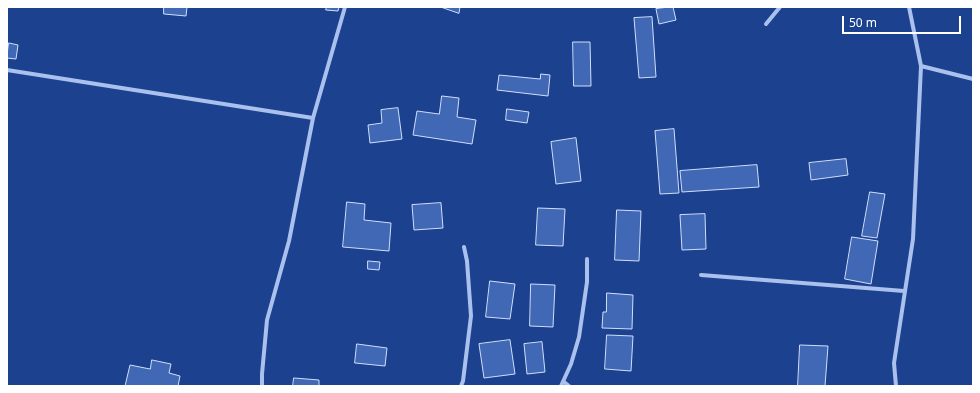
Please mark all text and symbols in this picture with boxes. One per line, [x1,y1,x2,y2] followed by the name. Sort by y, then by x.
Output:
[844,8,963,34] scale bar
[849,14,877,31] text: 50 m

